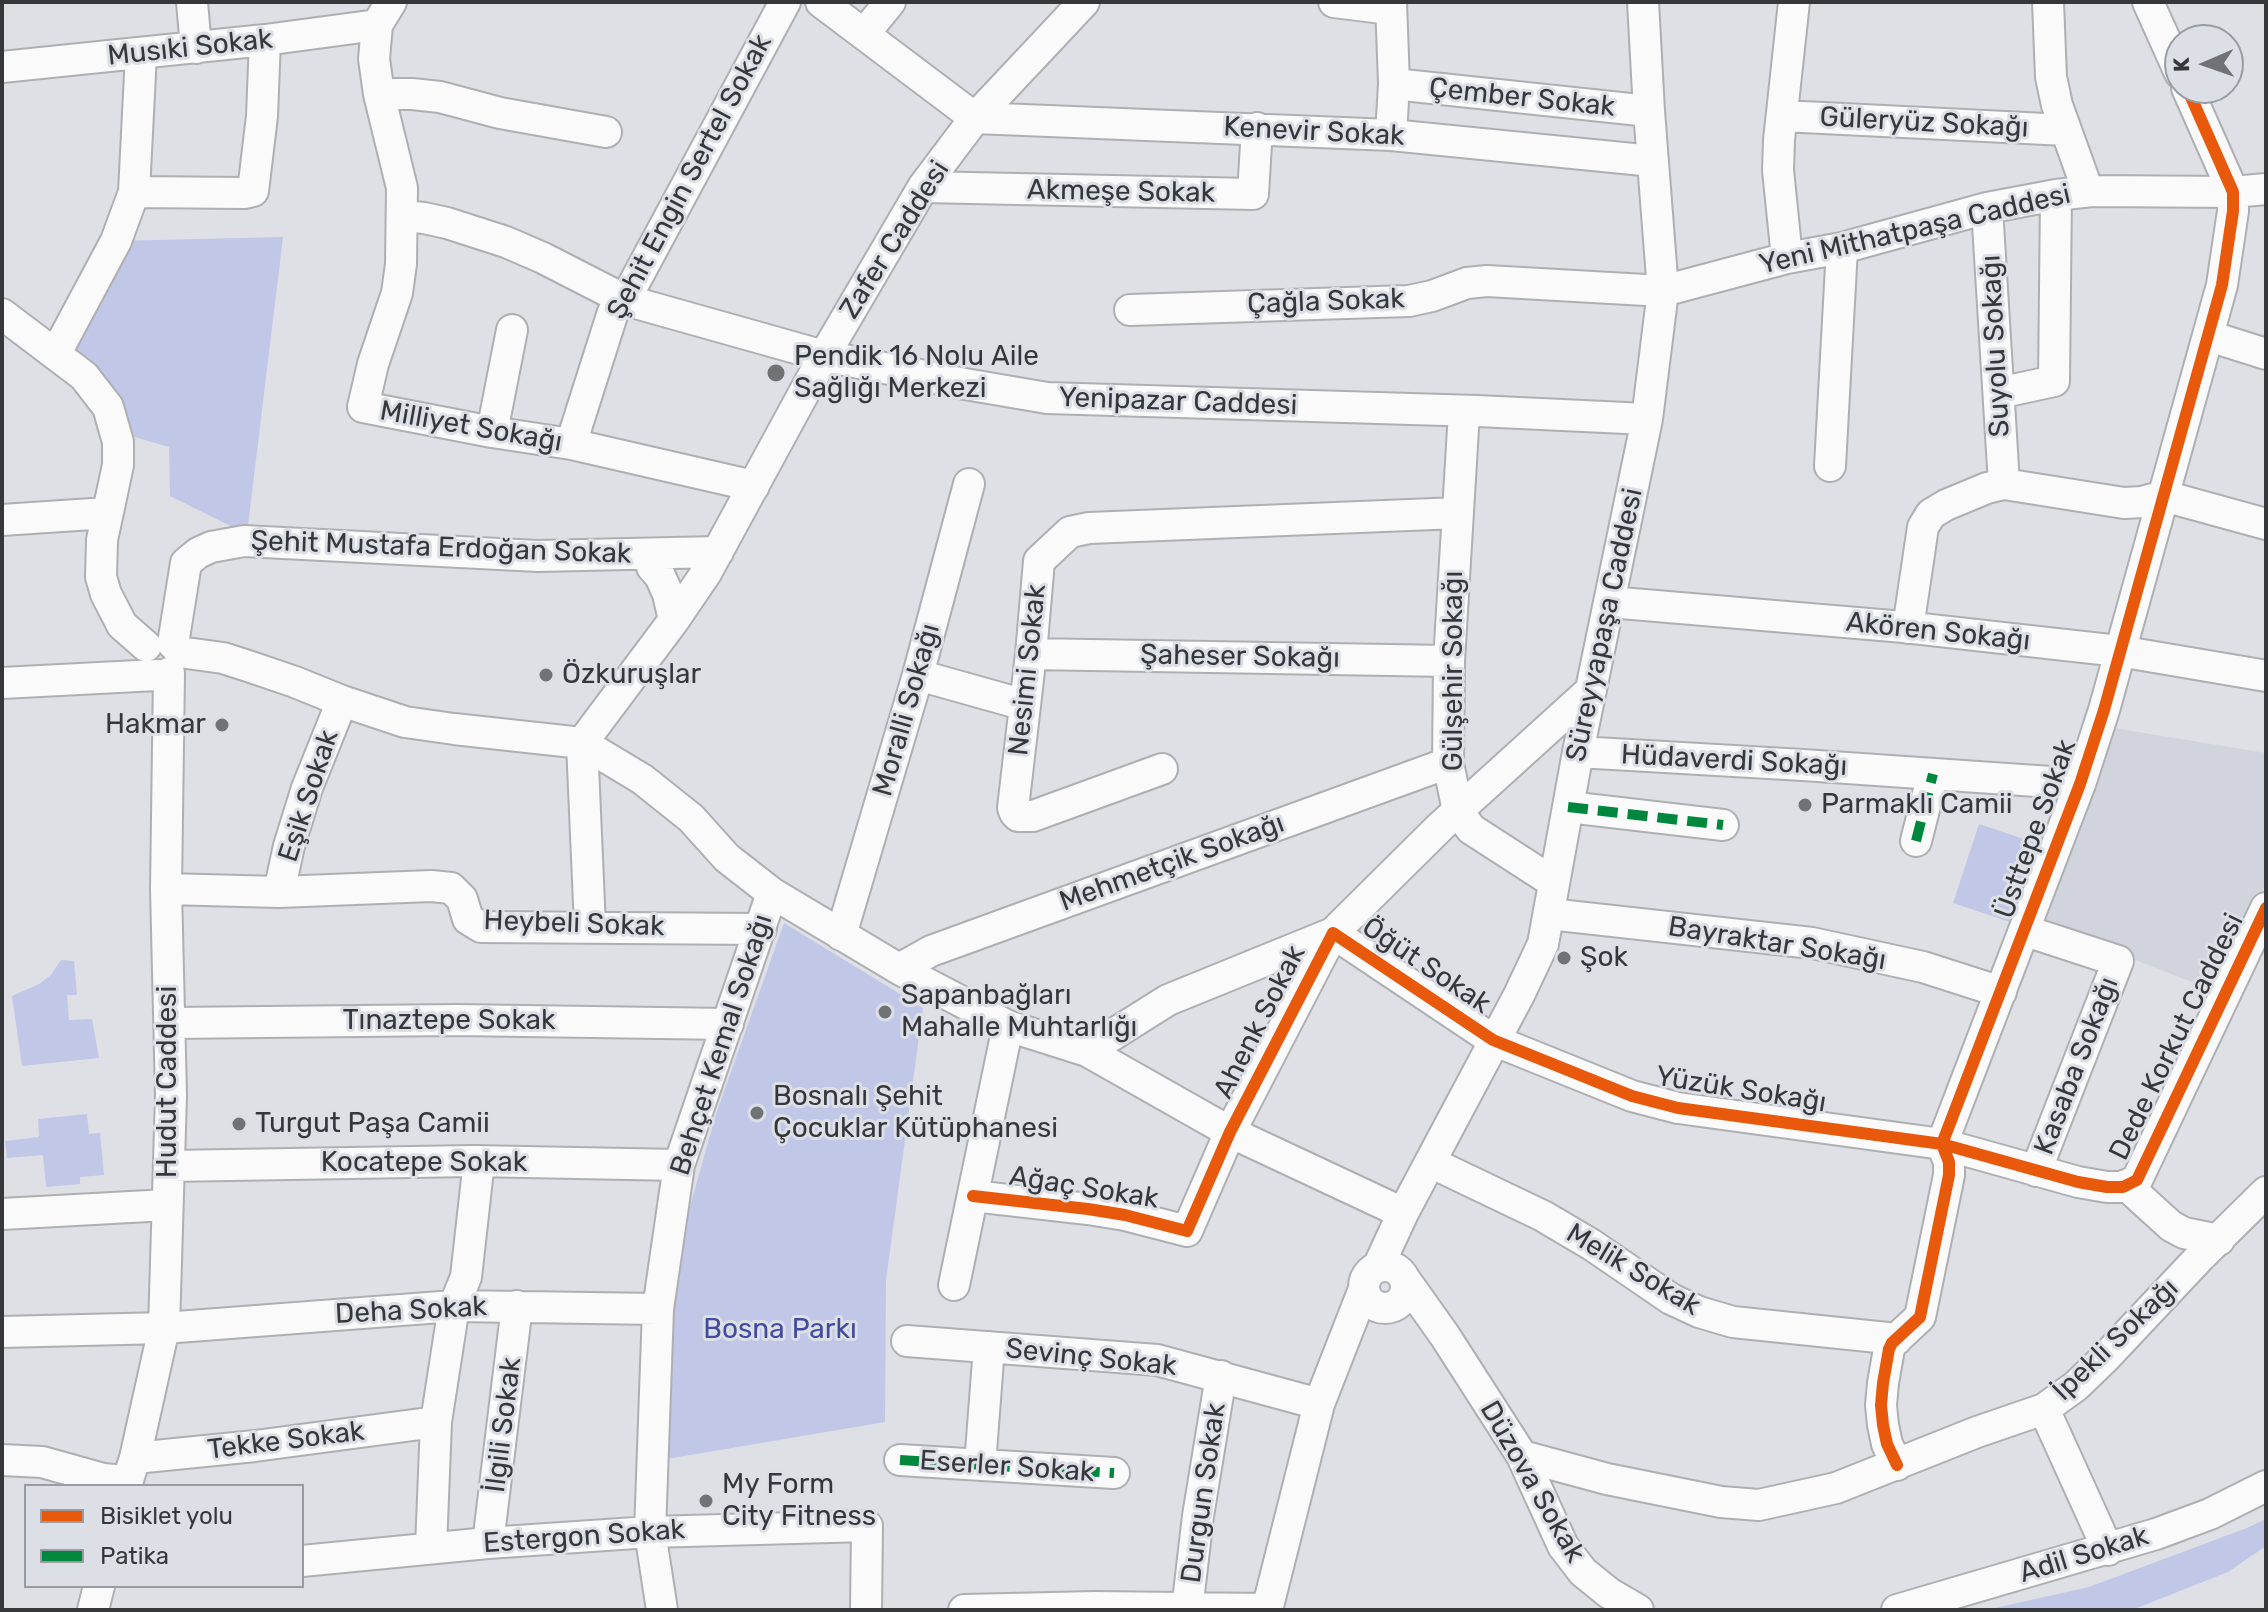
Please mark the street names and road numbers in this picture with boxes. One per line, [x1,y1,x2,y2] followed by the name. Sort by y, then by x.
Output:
[106,23,274,73] street label: Musıki Sokak
[601,29,779,325] street label: Şehit Engin Sertel Sokak
[1427,72,1617,124] street label: Çember Sokak
[1819,101,2029,145] street label: Güleryüz Sokağı
[1223,110,1405,154] street label: Kenevir Sokak
[833,155,957,325] street label: Zafer Caddesi
[1027,174,1215,210] street label: Akmeşe Sokak
[1756,178,2074,282] street label: Yeni Mithatpaşa Caddesi
[1974,254,2018,438] street label: Suyolu Sokağı
[1247,282,1405,322] street label: Çağla Sokak
[1058,381,1298,423] street label: Yenipazar Caddesi
[377,394,565,460] street label: Milliyet Sokağı
[1560,485,1650,765] street label: Süreyyapaşa Caddesi
[250,525,632,571] street label: Şehit Mustafa Erdoğan Sokak
[1437,571,1471,771] street label: Gülşehir Sokağı
[1002,583,1054,757] street label: Nesimi Sokak
[1844,606,2032,658] street label: Akören Sokağı
[866,620,948,800] street label: Moralli Sokağı
[1140,638,1340,676] street label: Şaheser Sokağı
[272,726,346,866] street label: Eşik Sokak
[1988,735,2084,923] street label: Üsttepe Sokak
[1620,738,1848,784] street label: Hüdaverdi Sokağı
[1055,807,1289,919] street label: Mehmetçik Sokağı
[483,904,665,944] street label: Heybeli Sokak
[2103,908,2251,1166] street label: Dede Korkut Caddesi
[664,910,780,1180] street label: Behçet Kemal Sokağı
[1666,910,1888,978] street label: Bayraktar Sokağı
[1355,911,1497,1021] street label: Öğüt Sokak
[1207,940,1313,1104] street label: Ahenk Sokak
[2028,973,2126,1159] street label: Kasaba Sokağı
[151,986,185,1178] street label: Hudut Caddesi
[343,1004,555,1038] street label: Tınaztepe Sokak
[1653,1060,1829,1120] street label: Yüzük Sokağı
[321,1146,527,1180] street label: Kocatepe Sokak
[1007,1160,1161,1216] street label: Ağaç Sokak
[1560,1217,1706,1323] street label: Melik Sokak
[2046,1272,2186,1408] street label: İpekli Sokağı
[334,1290,488,1332] street label: Deha Sokak
[1004,1332,1178,1384] street label: Sevinç Sokak
[479,1355,529,1495] street label: İlgili Sokak
[1472,1395,1592,1569] street label: Düzova Sokak
[1175,1401,1233,1585] street label: Durgun Sokak
[206,1415,366,1467] street label: Tekke Sokak
[918,1444,1096,1490] street label: Eserler Sokak
[482,1513,686,1561] street label: Estergon Sokak
[2015,1519,2153,1591] street label: Adil Sokak

